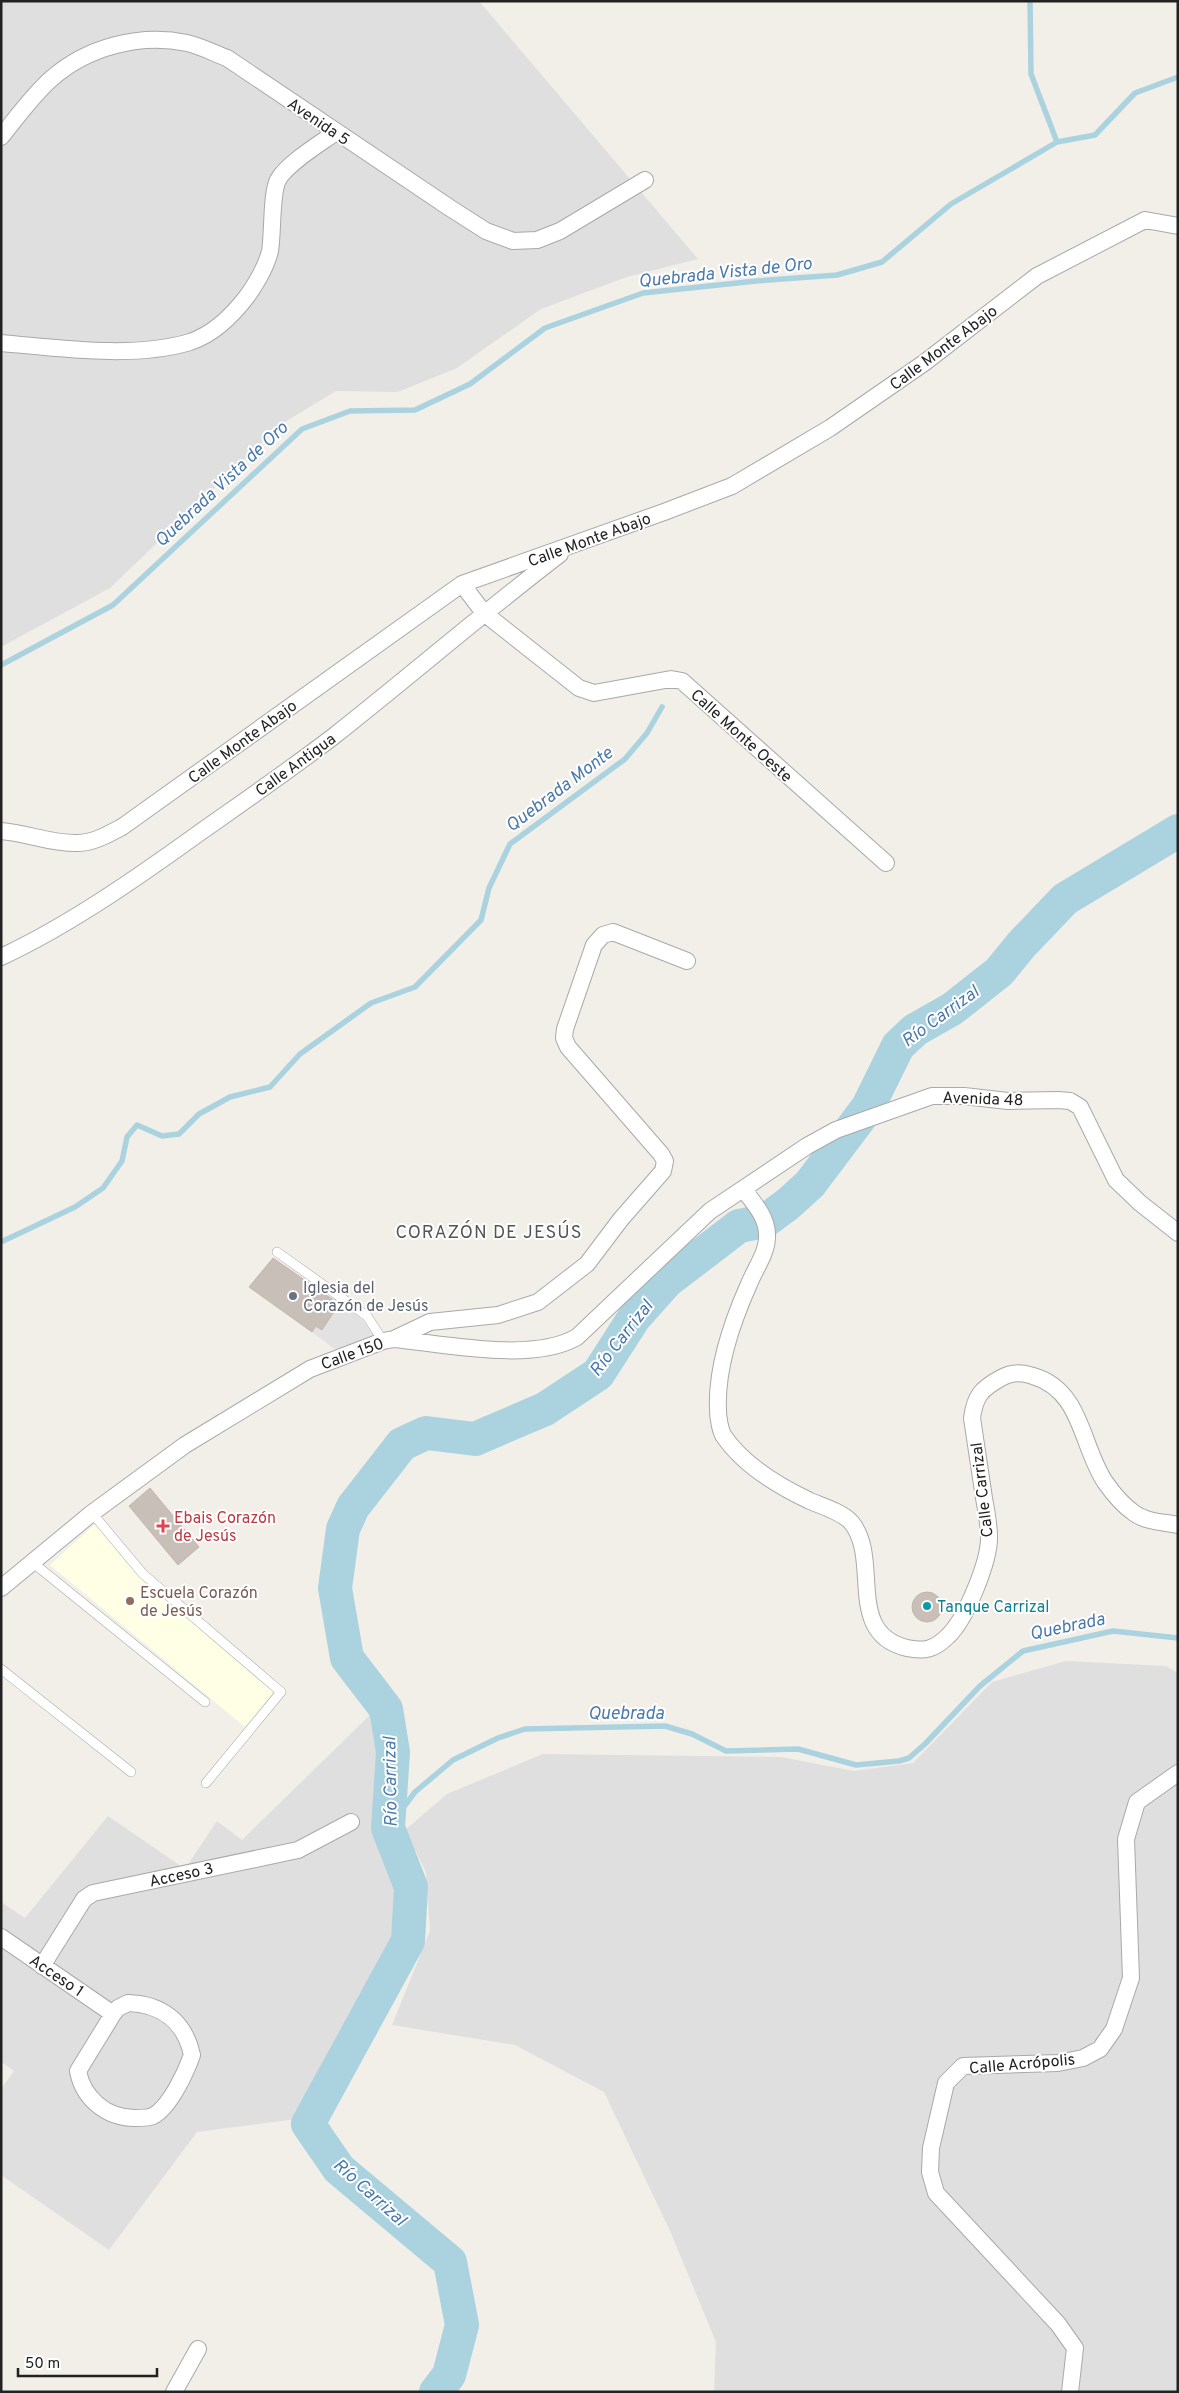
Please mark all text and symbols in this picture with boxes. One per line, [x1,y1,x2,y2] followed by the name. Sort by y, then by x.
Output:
[283,94,353,151] street label: Avenida 5
[637,253,813,294] water label: Quebrada Vista de Oro
[886,302,1002,396] street label: Calle Monte Abajo
[150,417,294,553] water label: Quebrada Vista de Oro
[525,509,654,572] street label: Calle Monte Abajo
[686,686,796,787] street label: Calle Monte Oeste
[185,696,302,789] street label: Calle Monte Abajo
[252,730,340,802] street label: Calle Antigua
[502,742,619,838] water label: Quebrada Monte
[897,980,985,1053] water label: Río Carrizal
[942,1089,1024,1111] street label: Avenida 48
[395,1220,583,1245] district label: CORAZÓN DE JESÚS
[303,1279,429,1317] place label: Iglesia del Corazón de Jesús
[287,1290,299,1302] marker: Iglesia del Corazón de Jesús
[585,1295,660,1382] water label: Río Carrizal
[318,1334,387,1376] street label: Calle 150
[967,1441,999,1538] street label: Calle Carrizal
[174,1509,276,1547] place label: Ebais Corazón de Jesús
[156,1519,170,1533] marker: Ebais Corazón de Jesús
[140,1584,258,1622] place label: Escuela Corazón de Jesús
[124,1595,136,1607] marker: Escuela Corazón de Jesús
[937,1598,1049,1618] place label: Tanque Carrizal
[921,1600,933,1612] marker: Tanque Carrizal
[1028,1608,1108,1647] water label: Quebrada
[588,1703,665,1726] water label: Quebrada
[379,1735,404,1827] water label: Río Carrizal
[148,1859,215,1893] street label: Acceso 3
[25,1951,87,2002] street label: Acceso 1
[968,2050,1076,2080] street label: Calle Acrópolis
[328,2154,411,2233] water label: Río Carrizal
[18,2346,156,2378] scale bar
[25,2355,60,2374] text: 50 m

